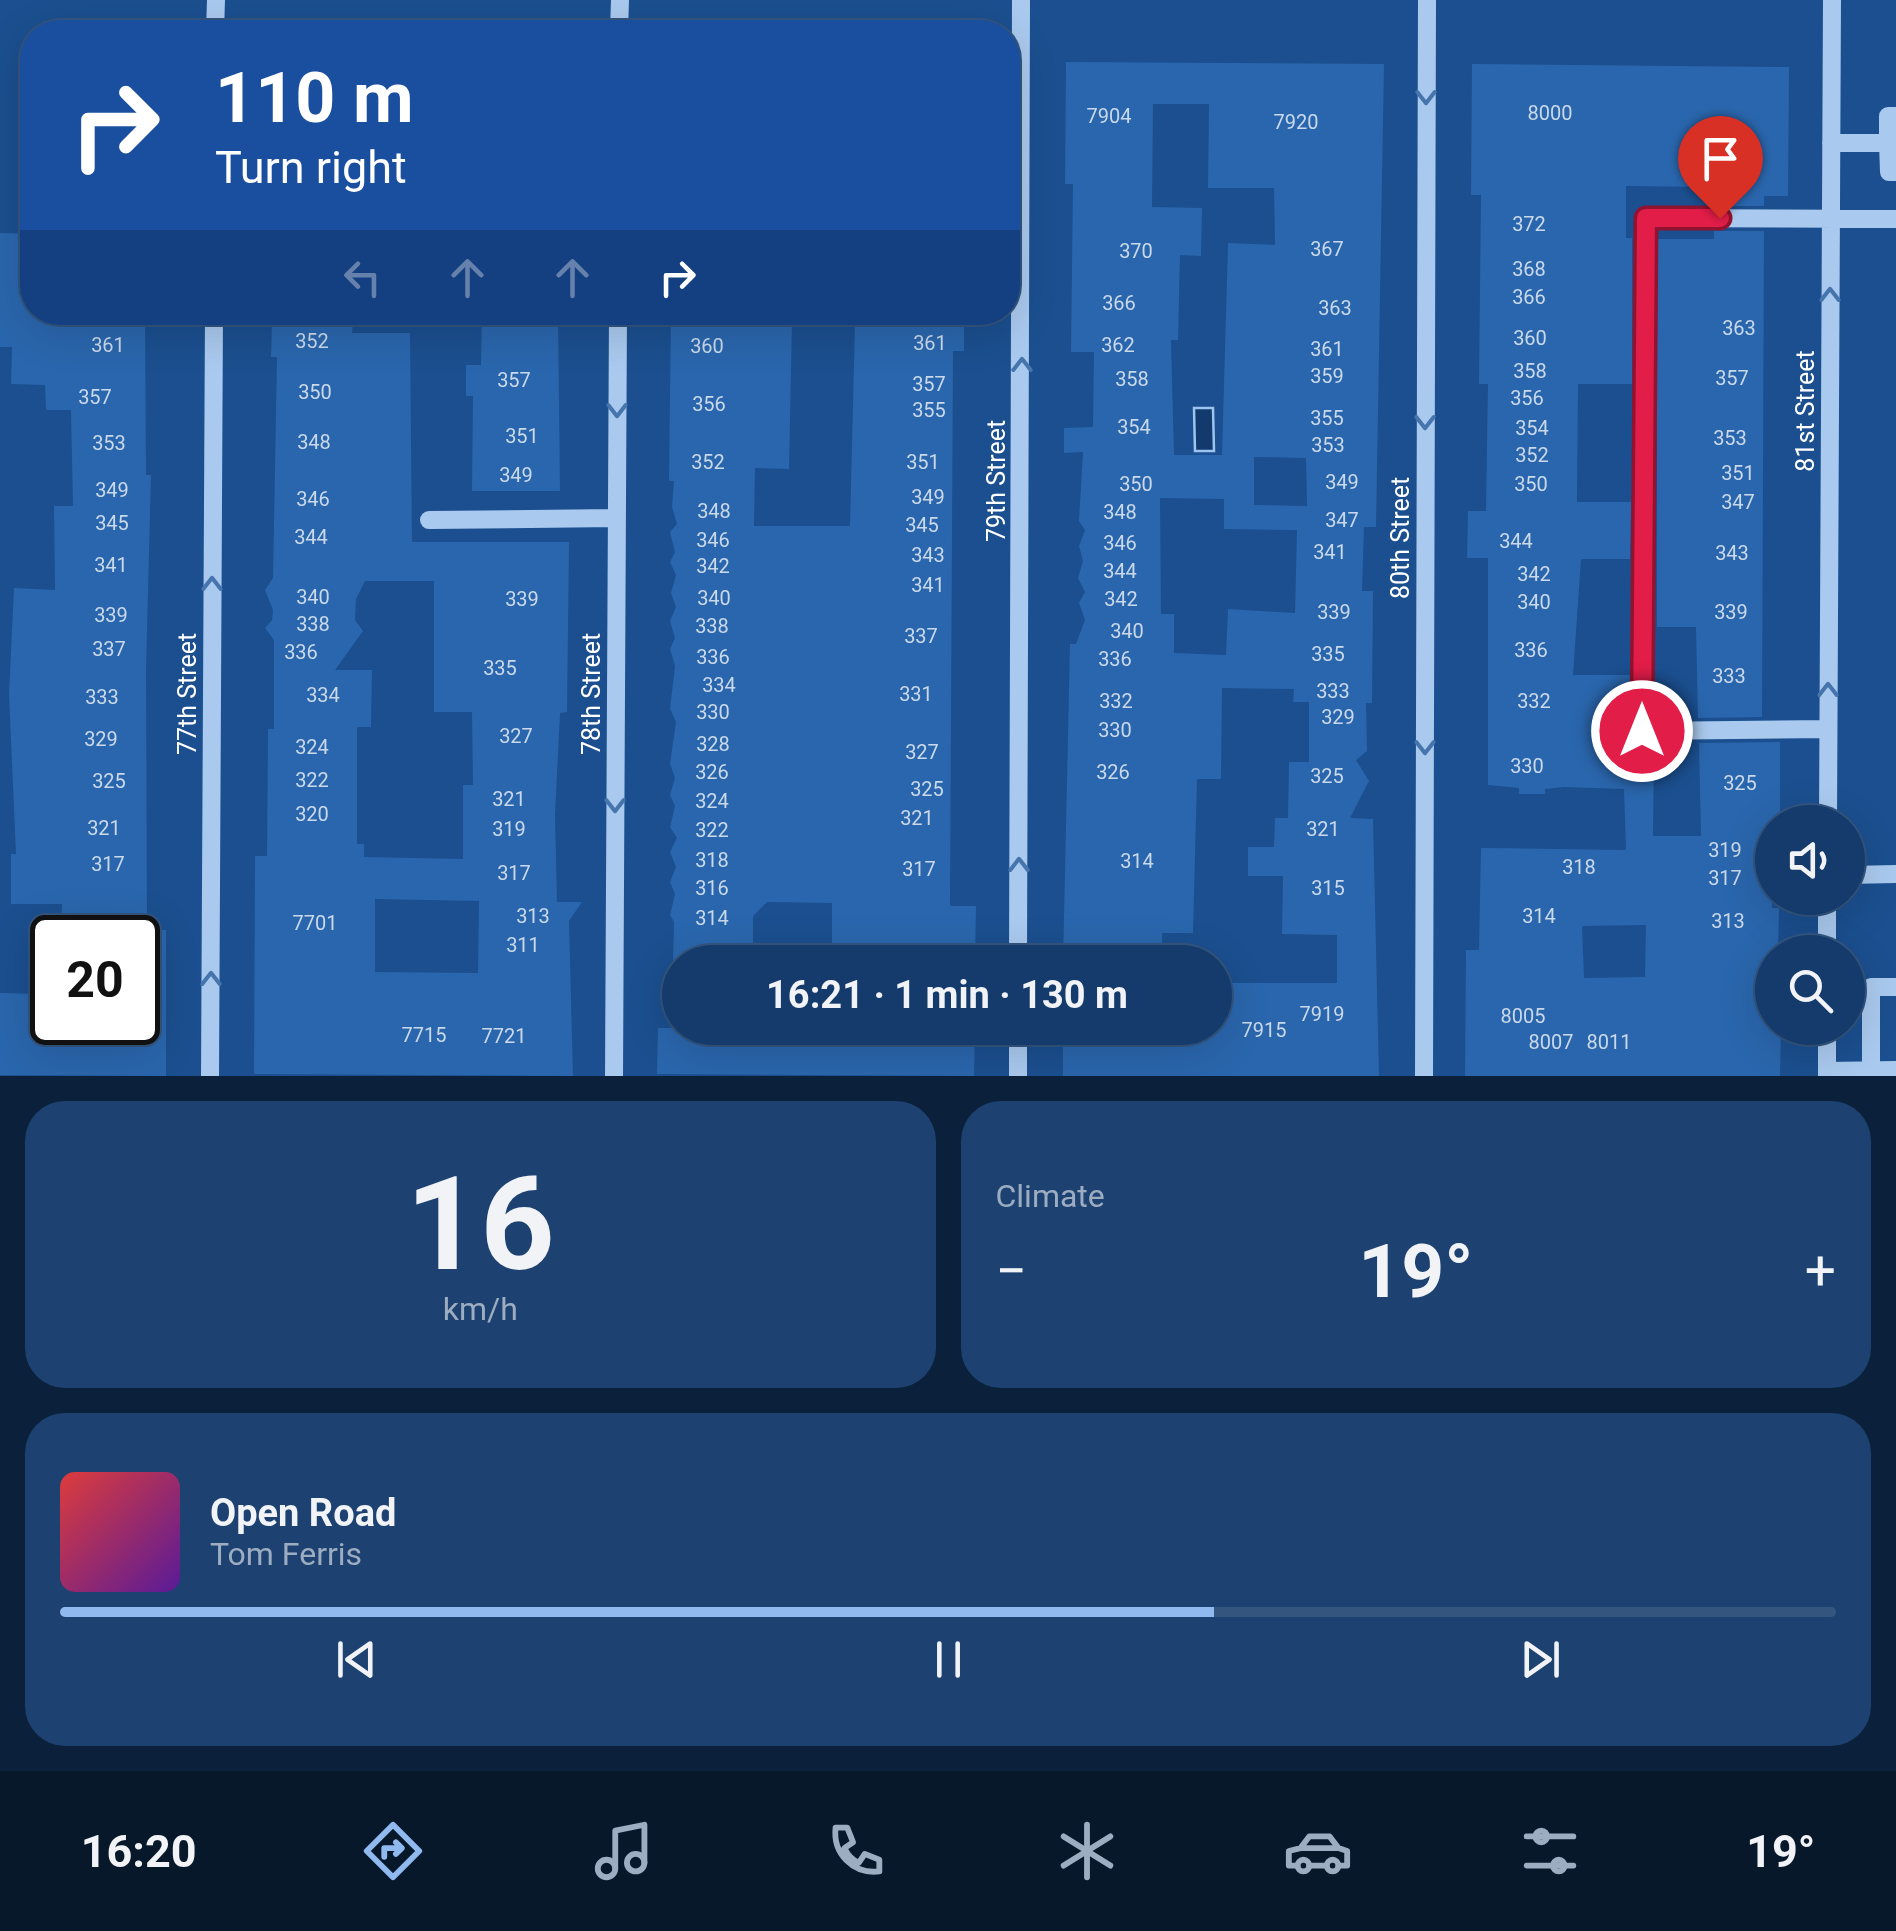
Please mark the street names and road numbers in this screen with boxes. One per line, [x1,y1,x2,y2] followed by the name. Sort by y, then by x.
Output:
[1791,350,1820,472] street label: 81st Street
[982,420,1011,542] street label: 79th Street
[1386,477,1415,599] street label: 80th Street
[173,633,202,755] street label: 77th Street
[577,633,606,755] street label: 78th Street

